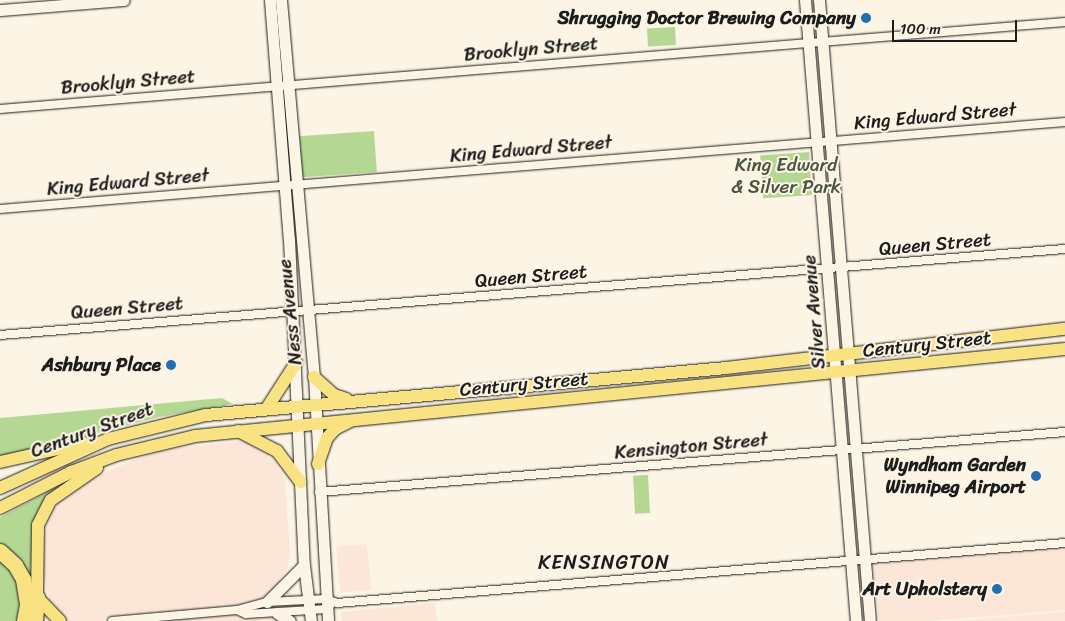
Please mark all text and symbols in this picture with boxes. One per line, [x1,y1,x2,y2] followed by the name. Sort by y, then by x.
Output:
[557,7,856,29] place label: Shrugging Doctor Brewing Company
[895,10,1020,42] scale bar
[860,12,872,24] marker: Shrugging Doctor Brewing Company
[900,16,941,42] text: 100 m
[463,32,599,66] street label: Brooklyn Street
[60,65,196,99] street label: Brooklyn Street
[853,98,1017,134] street label: King Edward Street
[449,131,613,167] street label: King Edward Street
[731,154,841,198] park label: King Edward & Silver Park
[46,164,210,200] street label: King Edward Street
[878,228,992,260] street label: Queen Street
[798,254,830,370] street label: Silver Avenue
[273,258,307,366] street label: Ness Avenue
[474,260,588,292] street label: Queen Street
[70,292,184,324] street label: Queen Street
[862,326,992,362] street label: Century Street
[41,354,161,376] place label: Ashbury Place
[165,359,177,371] marker: Ashbury Place
[459,367,589,401] street label: Century Street
[28,397,156,463] street label: Century Street
[613,428,769,464] street label: Kensington Street
[883,454,1026,498] place label: Wyndham Garden Winnipeg Airport
[1030,470,1042,482] marker: Wyndham Garden Winnipeg Airport
[539,550,669,574] district label: KENSINGTON
[861,578,987,600] place label: Art Upholstery
[991,583,1003,595] marker: Art Upholstery

